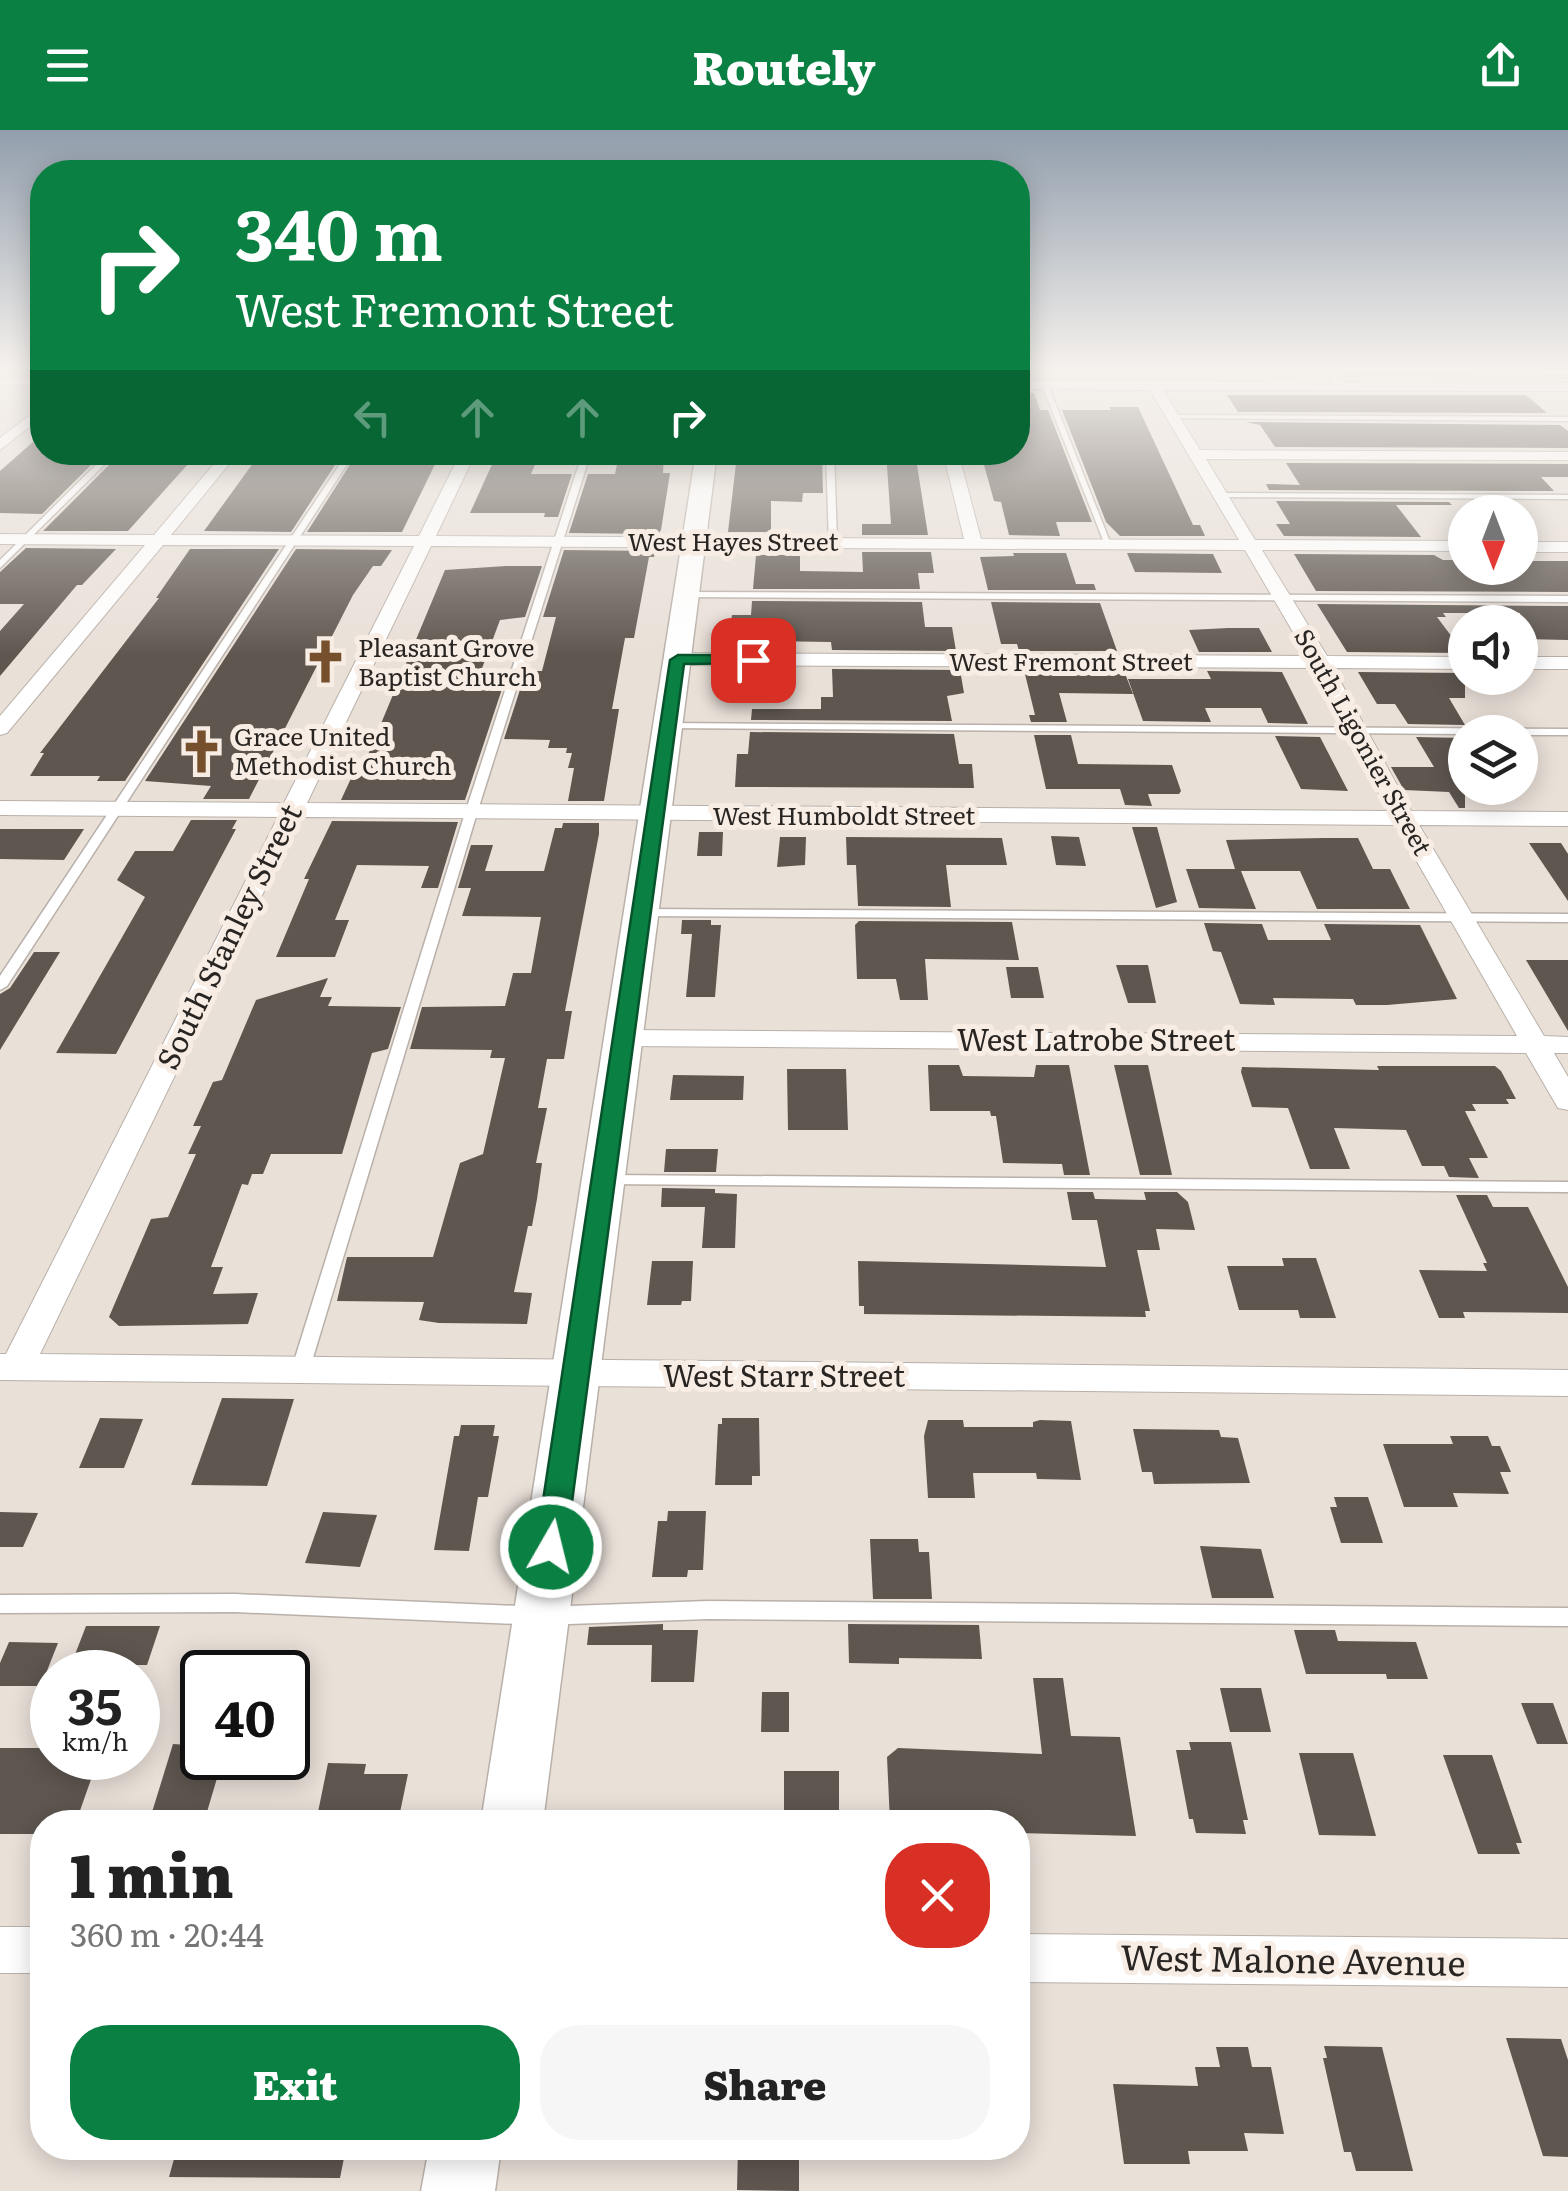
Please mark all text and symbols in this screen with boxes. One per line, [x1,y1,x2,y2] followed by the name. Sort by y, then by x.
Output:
[692,32,876,99] text: Routely
[40,38,95,93] icon: menu
[1473,38,1528,93] icon: share
[235,179,443,283] text: 340 m
[70,200,200,330] icon: right
[235,274,674,341] text: West Fremont Street
[345,390,400,445] icon: left
[450,390,505,445] icon: ahead
[555,390,610,445] icon: ahead
[660,390,715,445] icon: right
[1448,495,1538,585] north arrow
[1448,495,1538,805] map controls
[627,522,839,559] street label: West Hayes Street
[1448,605,1538,695] button: sound
[711,618,796,703] pin
[1286,621,1442,861] street label: South Ligonier Street
[358,628,537,694] place label: Pleasant Grove Baptist Church
[726,633,781,688] icon: arrive
[301,638,349,686] church icon: Pleasant Grove Baptist Church
[949,642,1193,679] street label: West Fremont Street
[1448,715,1538,805] button: layers
[234,717,452,783] place label: Grace United Methodist Church
[177,727,225,775] church icon: Grace United Methodist Church
[144,795,311,1076] street label: South Stanley Street
[713,796,975,833] street label: West Humboldt Street
[957,1016,1235,1060] street label: West Latrobe Street
[663,1352,905,1396] street label: West Starr Street
[499,1495,603,1599] position arrow
[180,1650,310,1780] speed limit sign: 40
[68,1666,122,1740] text: 35
[62,1722,128,1759] text: km/h
[70,1827,234,1916] text: 1 min
[885,1843,990,1948] button: close
[70,1909,264,1957] text: 360 m · 20:44
[1120,1929,1466,1987] street label: West Malone Avenue
[70,2025,520,2140] button: Exit
[540,2025,990,2140] button: Share

